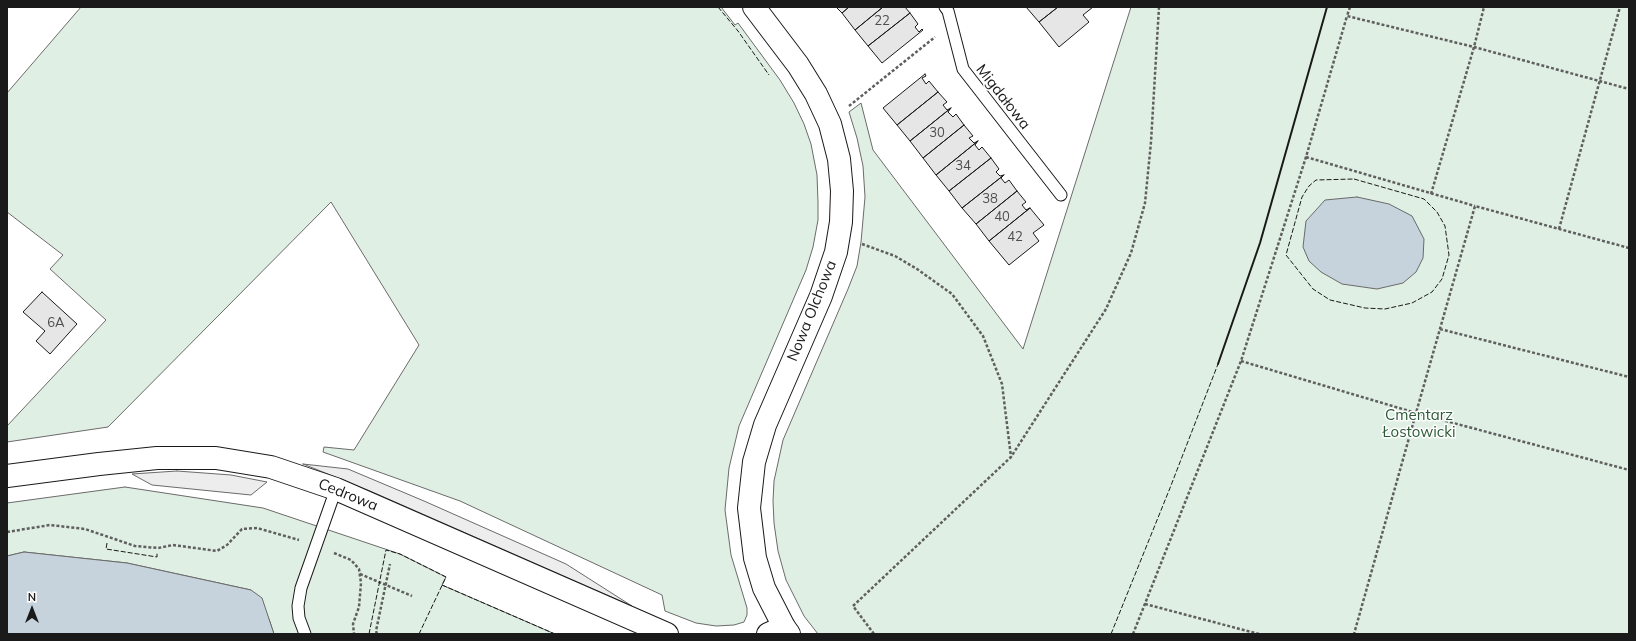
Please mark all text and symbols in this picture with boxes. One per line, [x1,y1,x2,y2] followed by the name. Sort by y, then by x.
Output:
[874,13,890,29] house number: 22
[972,61,1034,133] street label: Migdałowa
[929,125,945,141] house number: 30
[955,158,971,174] house number: 34
[982,191,998,207] house number: 38
[994,209,1010,225] house number: 40
[1007,229,1023,245] house number: 42
[784,258,840,364] street label: Nowa Olchowa
[47,315,65,331] house number: 6A
[1383,406,1455,441] park label: Cmentarz Łostowicki
[316,475,380,515] street label: Cedrowa
[12,589,52,629] north arrow
[28,590,36,604] text: N

